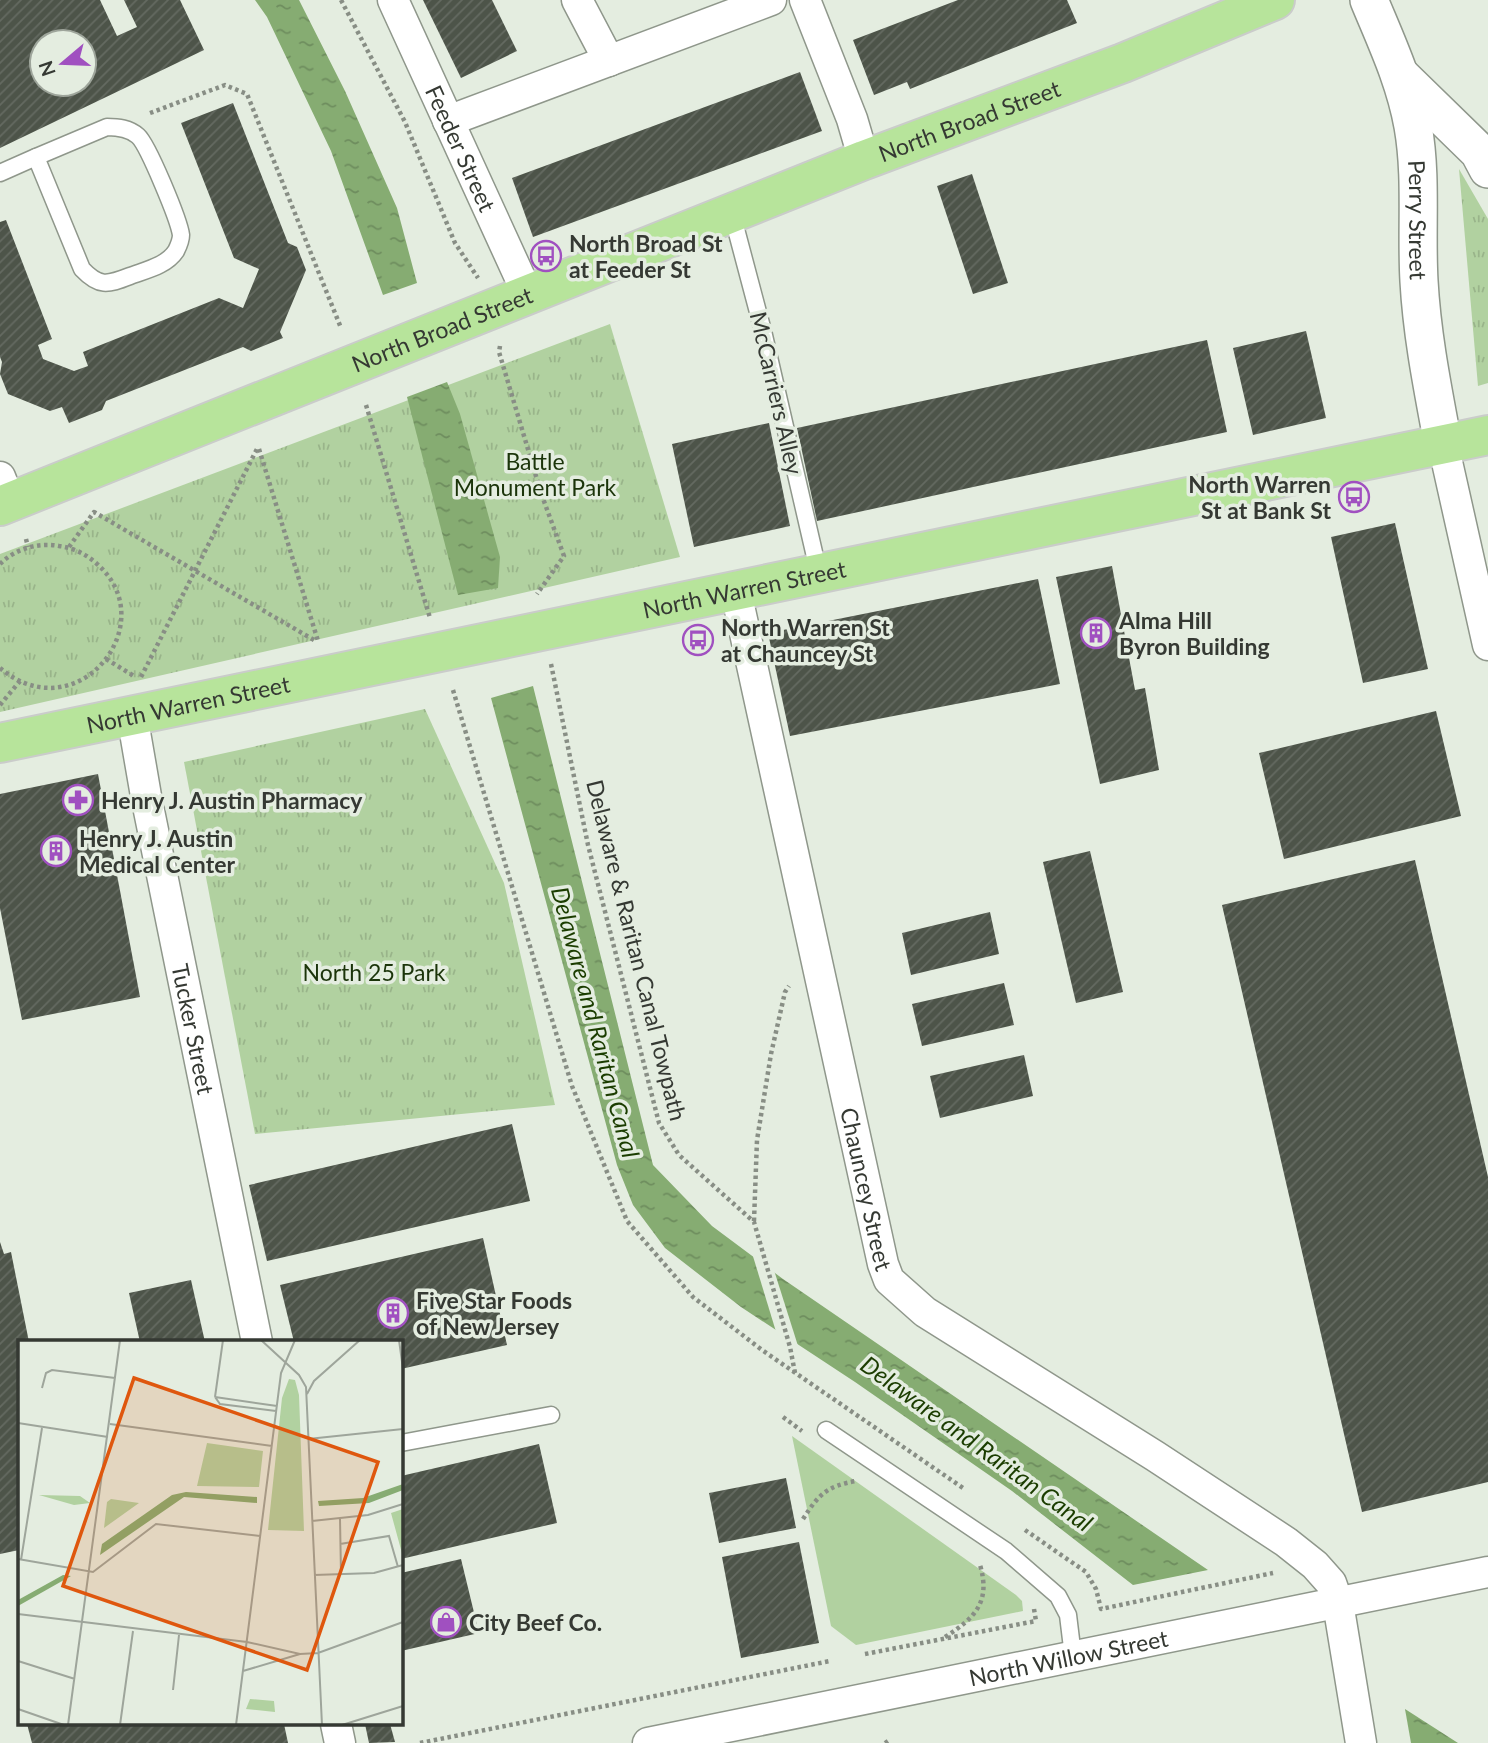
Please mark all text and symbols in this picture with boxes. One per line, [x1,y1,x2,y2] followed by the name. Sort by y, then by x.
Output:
[28,28,98,98] north arrow
[33,58,60,79] text: N
[874,74,1065,167] street label: North Broad Street
[420,81,502,216] street label: Feeder Street
[1403,159,1433,281] street label: Perry Street
[569,229,723,283] place label: North Broad St at Feeder St
[529,239,563,273] bus stop icon: North Broad St at Feeder St
[348,280,537,378] street label: North Broad Street
[745,309,809,477] street label: McCarriers Alley
[454,447,617,501] park label: Battle Monument Park
[1188,470,1331,524] place label: North Warren St at Bank St
[1337,480,1371,514] bus stop icon: North Warren St at Bank St
[640,554,849,624] street label: North Warren Street
[1118,606,1270,660] place label: Alma Hill Byron Building
[721,613,890,667] place label: North Warren St at Chauncey St
[1079,616,1113,650] building icon: Alma Hill Byron Building
[681,623,715,657] bus stop icon: North Warren St at Chauncey St
[84,669,293,739] street label: North Warren Street
[581,777,693,1123] street label: Delaware & Raritan Canal Towpath
[61,783,95,817] pharmacy icon: Henry J. Austin Pharmacy
[101,786,363,814] place label: Henry J. Austin Pharmacy
[79,824,235,878] place label: Henry J. Austin Medical Center
[39,834,73,868] building icon: Henry J. Austin Medical Center
[546,883,646,1161] water label: Delaware and Raritan Canal
[302,958,446,986] park label: North 25 Park
[166,961,220,1098] street label: Tucker Street
[835,1105,898,1275] street label: Chauncey Street
[416,1286,572,1340] place label: Five Star Foods of New Jersey
[376,1296,410,1330] building icon: Five Star Foods of New Jersey
[18,1340,402,1726] inset map
[855,1349,1099,1537] water label: Delaware and Raritan Canal
[429,1605,463,1639] shop icon: City Beef Co.
[469,1608,602,1636] place label: City Beef Co.
[966,1623,1171,1691] street label: North Willow Street

